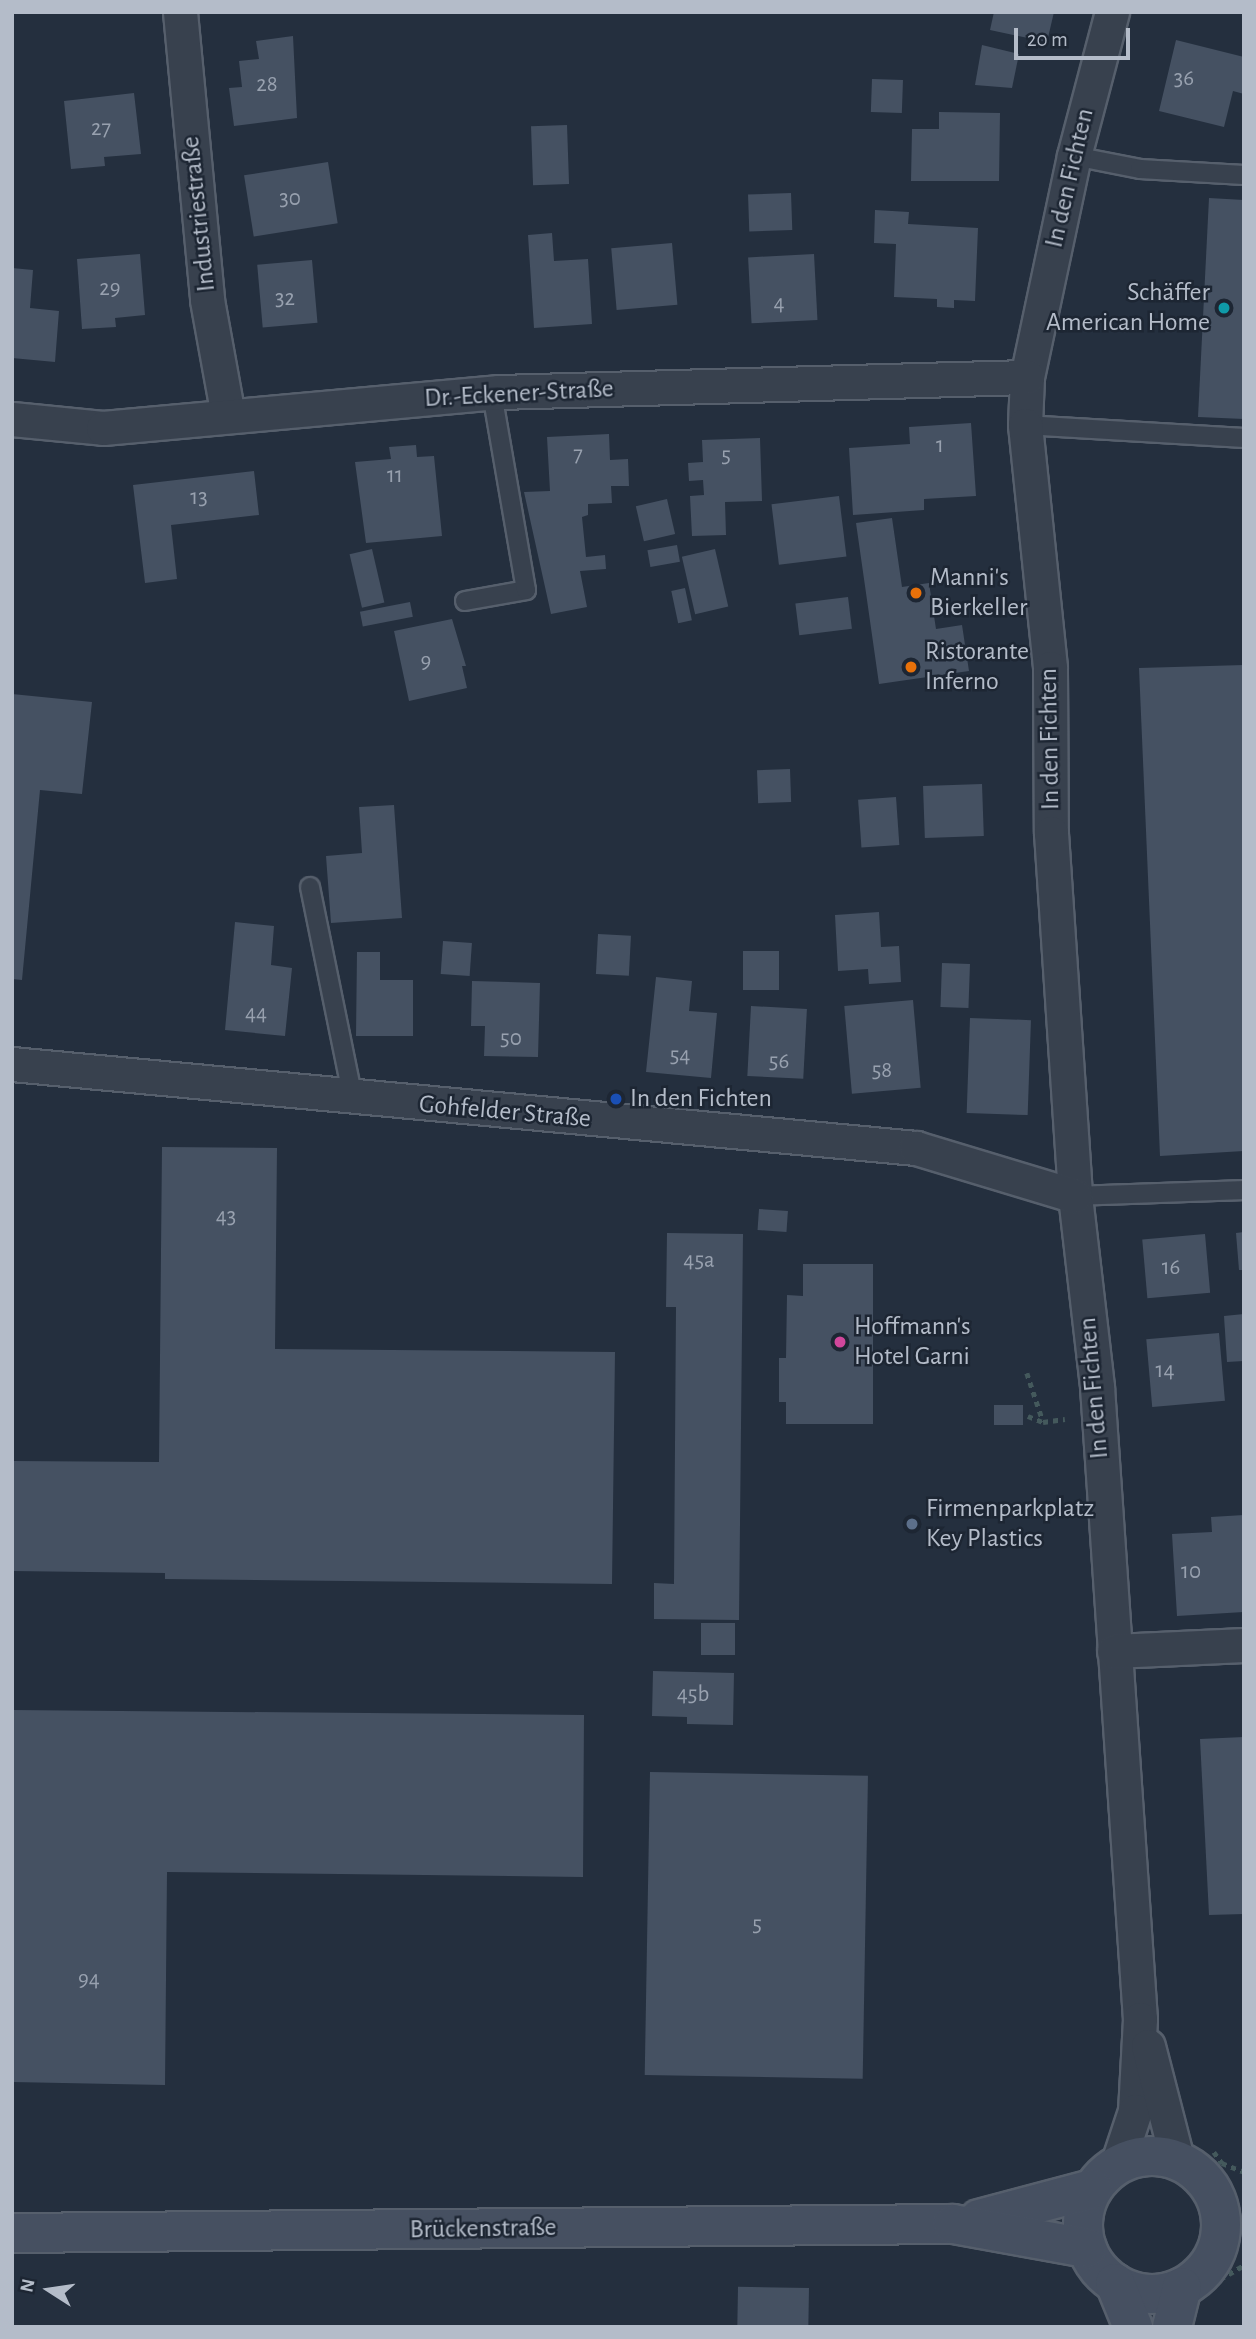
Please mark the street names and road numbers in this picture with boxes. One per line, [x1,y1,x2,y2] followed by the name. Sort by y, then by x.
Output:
[1039,105,1101,251] street label: In den Fichten
[175,135,223,293] street label: Industriestraße
[424,373,614,415] street label: Dr.-Eckener-Straße
[1033,668,1067,810] street label: In den Fichten
[418,1089,592,1135] street label: Gohfelder Straße
[1072,1316,1116,1460] street label: In den Fichten
[409,2212,557,2246] street label: Brückenstraße

